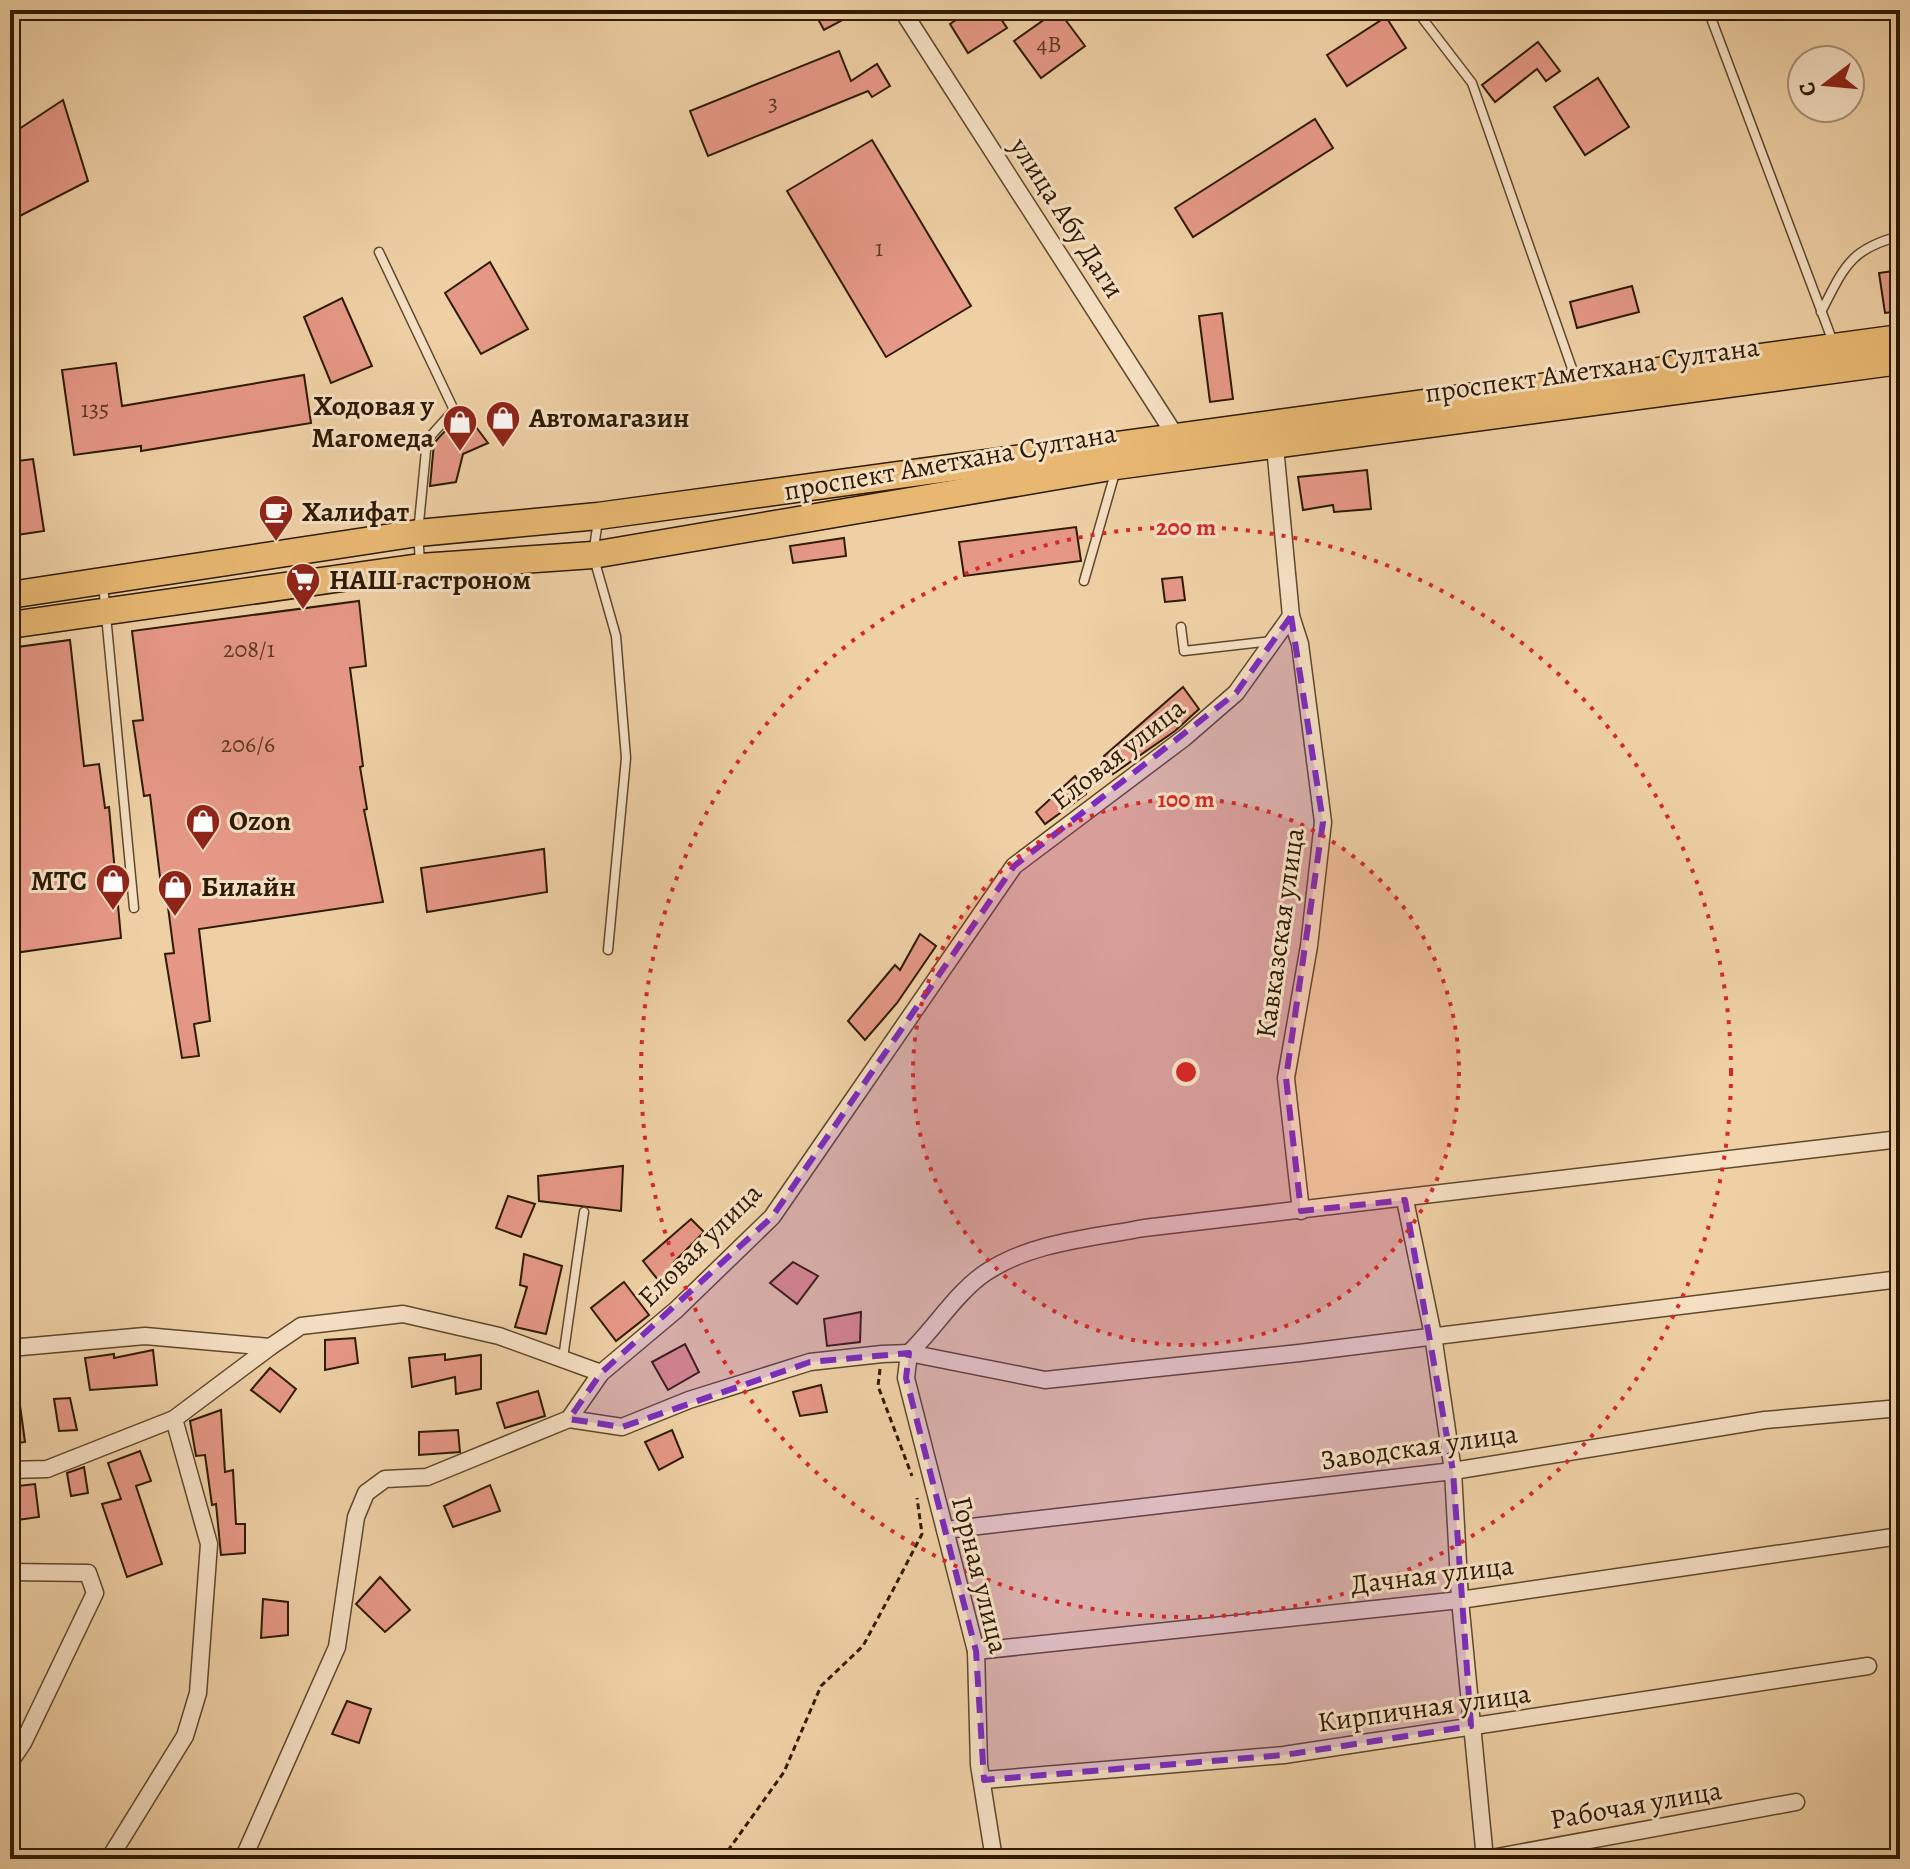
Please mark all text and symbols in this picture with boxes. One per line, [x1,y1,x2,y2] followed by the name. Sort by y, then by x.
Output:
[1036,28,1062,60] house number: 4В
[1786,44,1866,124] north arrow
[1791,79,1824,100] text: С
[768,87,778,119] house number: 3
[1000,129,1133,306] street label: улица Абу Даги
[875,232,883,264] house number: 1
[1422,328,1762,412] street label: проспект Аметхана Султана
[311,387,435,457] place label: Ходовая у Магомеда
[81,393,109,425] house number: 135
[484,399,522,449] shop icon: Автомагазин
[528,399,690,437] place label: Автомагазин
[441,403,479,453] shop icon: Ходовая у Магомеда
[781,414,1119,510] street label: проспект Аметхана Султана
[257,493,295,543] cafe icon: Халифат
[302,493,410,531] place label: Халифат
[1156,511,1216,543] text: 200 m
[284,561,322,611] supermarket icon: НАШ гастроном
[329,561,531,599] place label: НАШ гастроном
[223,633,275,665] house number: 208/1
[1043,689,1193,819] street label: Еловая улица
[221,728,275,760] house number: 206/6
[1157,783,1215,815] text: 100 m
[184,802,222,852] shop icon: Ozon
[229,802,291,840] place label: Ozon
[1246,825,1314,1041] street label: Кавказская улица
[31,862,87,900] place label: МТС
[94,862,132,912] shop icon: МТС
[156,868,194,918] shop icon: Билайн
[201,868,296,906] place label: Билайн
[1172,1058,1200,1086] centre of rings
[629,1174,771,1316] street label: Еловая улица
[1318,1414,1520,1480] street label: Заводская улица
[942,1493,1018,1658] street label: Горная улица
[1348,1546,1516,1604] street label: Дачная улица
[1315,1674,1533,1742] street label: Кирпичная улица
[1547,1771,1725,1839] street label: Рабочая улица

